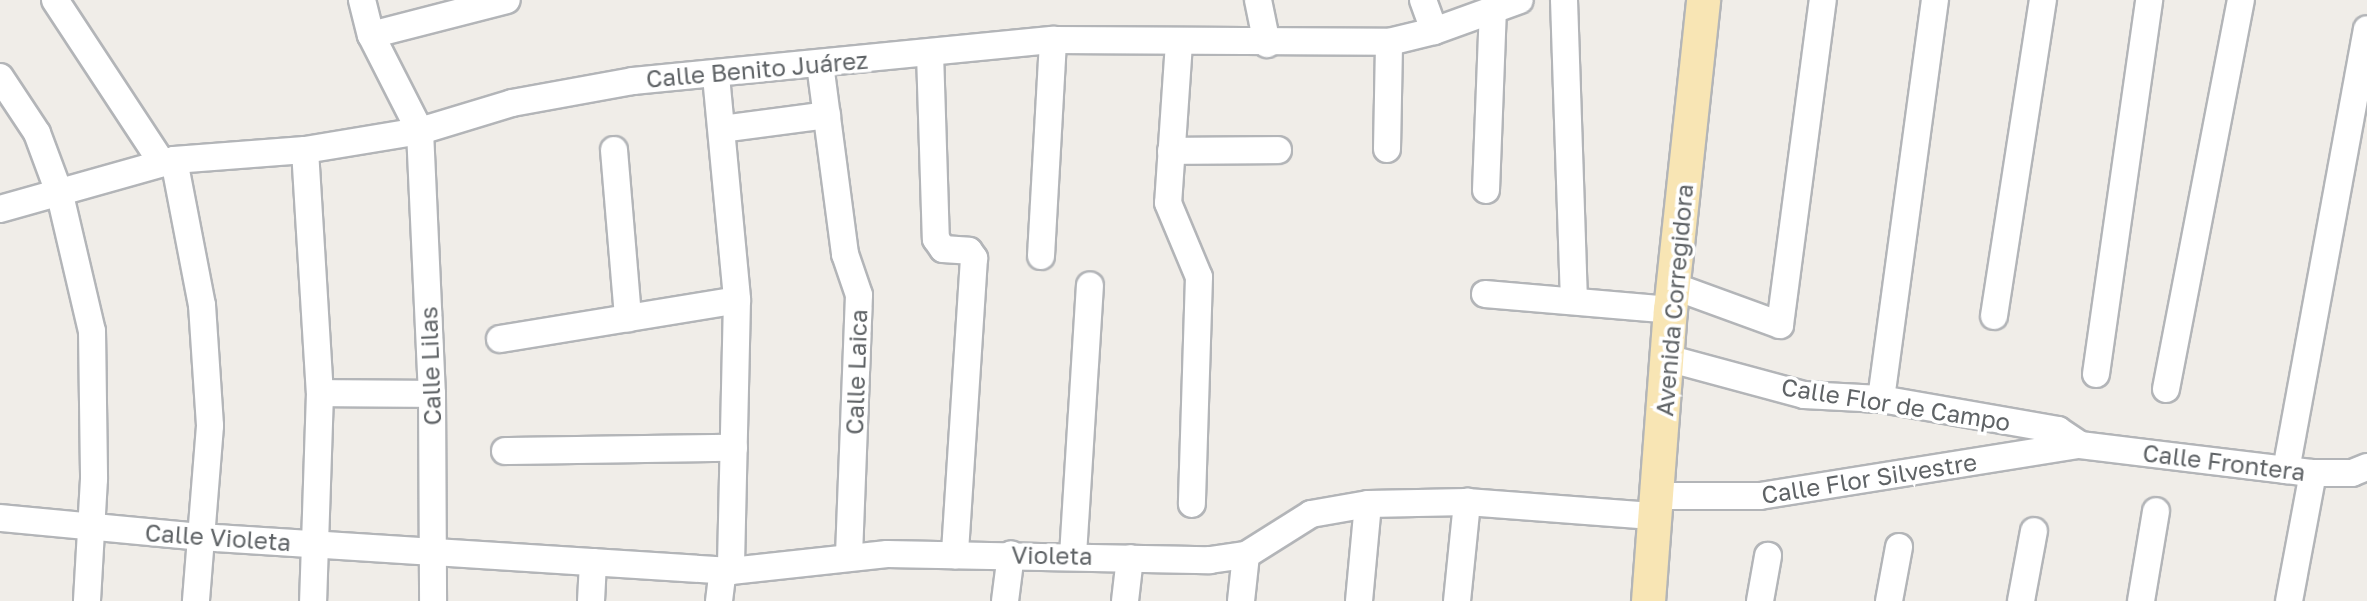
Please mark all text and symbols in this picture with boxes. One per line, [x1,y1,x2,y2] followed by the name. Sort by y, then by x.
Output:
[645,45,869,93] street label: Calle Benito Juárez
[1649,183,1699,417] street label: Avenida Corregidora
[414,306,446,426] street label: Calle Lilas
[839,309,873,435] street label: Calle Laica
[1779,372,2013,436] street label: Calle Flor de Campo
[2141,438,2307,486] street label: Calle Frontera
[1759,447,1979,509] street label: Calle Flor Silvestre
[144,518,292,556] street label: Calle Violeta
[1011,540,1093,570] street label: Violeta

